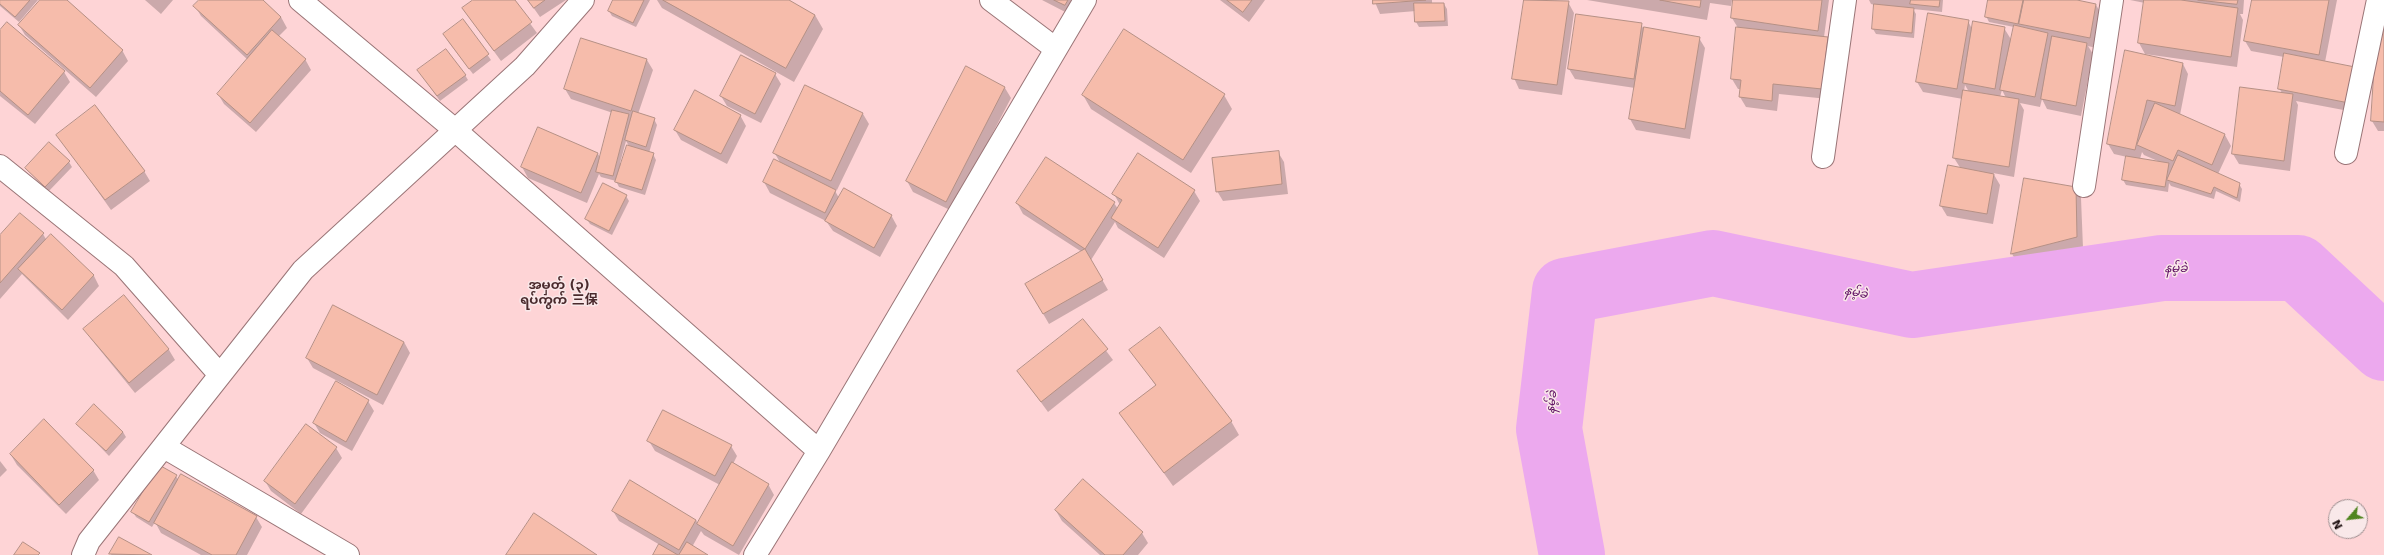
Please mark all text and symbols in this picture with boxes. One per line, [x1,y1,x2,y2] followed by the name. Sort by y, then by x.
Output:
[2164,262,2188,276] water label: နမ့်ခဲ
[520,278,598,309] district label: အမှတ် (၃) ရပ်ကွက် 三保
[1843,284,1869,302] water label: နမ့်ခဲ
[1544,390,1560,414] water label: နမ့်ခဲ
[2328,499,2368,539] north arrow
[2330,517,2346,532] text: N

